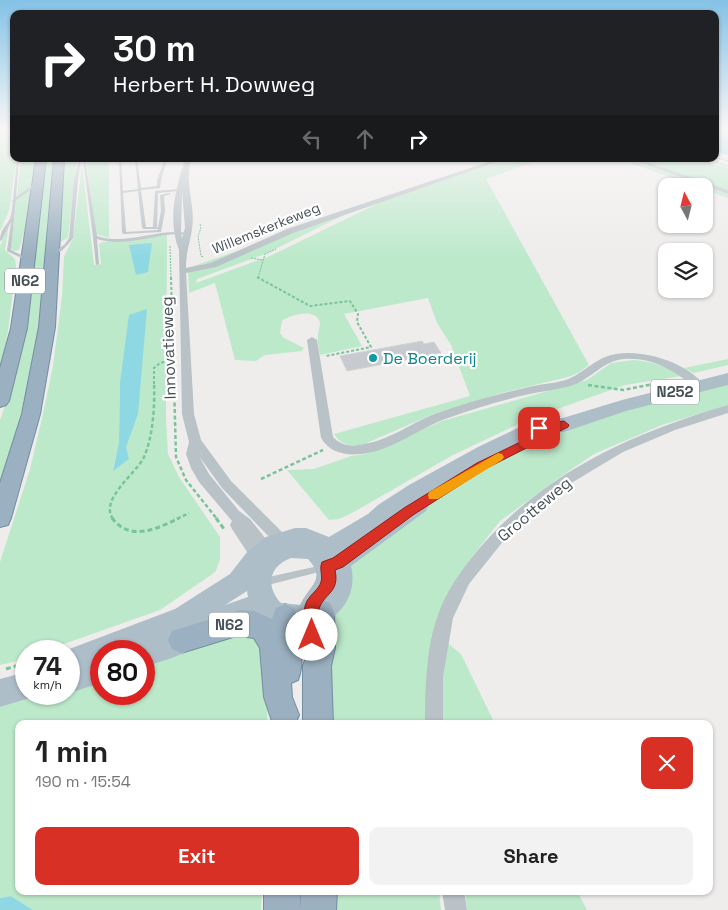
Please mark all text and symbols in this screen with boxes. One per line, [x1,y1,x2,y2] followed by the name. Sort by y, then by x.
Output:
[113,27,196,71] text: 30 m
[30,30,95,95] icon: right
[113,70,315,98] text: Herbert H. Dowweg
[298,125,326,153] icon: left
[351,125,379,153] icon: ahead
[404,125,432,153] icon: right
[658,178,712,232] north arrow
[658,178,713,298] map controls
[209,198,323,258] street label: Willemskerkeweg
[658,243,713,298] button: layers
[5,268,45,294] road number: N62
[156,296,181,400] street label: Innovatieweg
[383,348,477,369] place label: De Boerderij
[367,352,379,364] marker: De Boerderij
[651,380,699,404] road number: N252
[518,407,560,449] pin
[525,414,553,442] icon: arrive
[493,472,576,546] street label: Grootteweg
[285,608,337,660] position arrow
[209,612,249,638] road number: N62
[90,640,155,705] speed limit sign: 80
[33,650,62,682] text: 74
[33,677,62,693] text: km/h
[35,732,108,771] text: 1 min
[641,737,693,789] button: close
[35,771,131,792] text: 190 m · 15:54
[35,827,359,885] button: Exit
[369,827,693,885] button: Share

